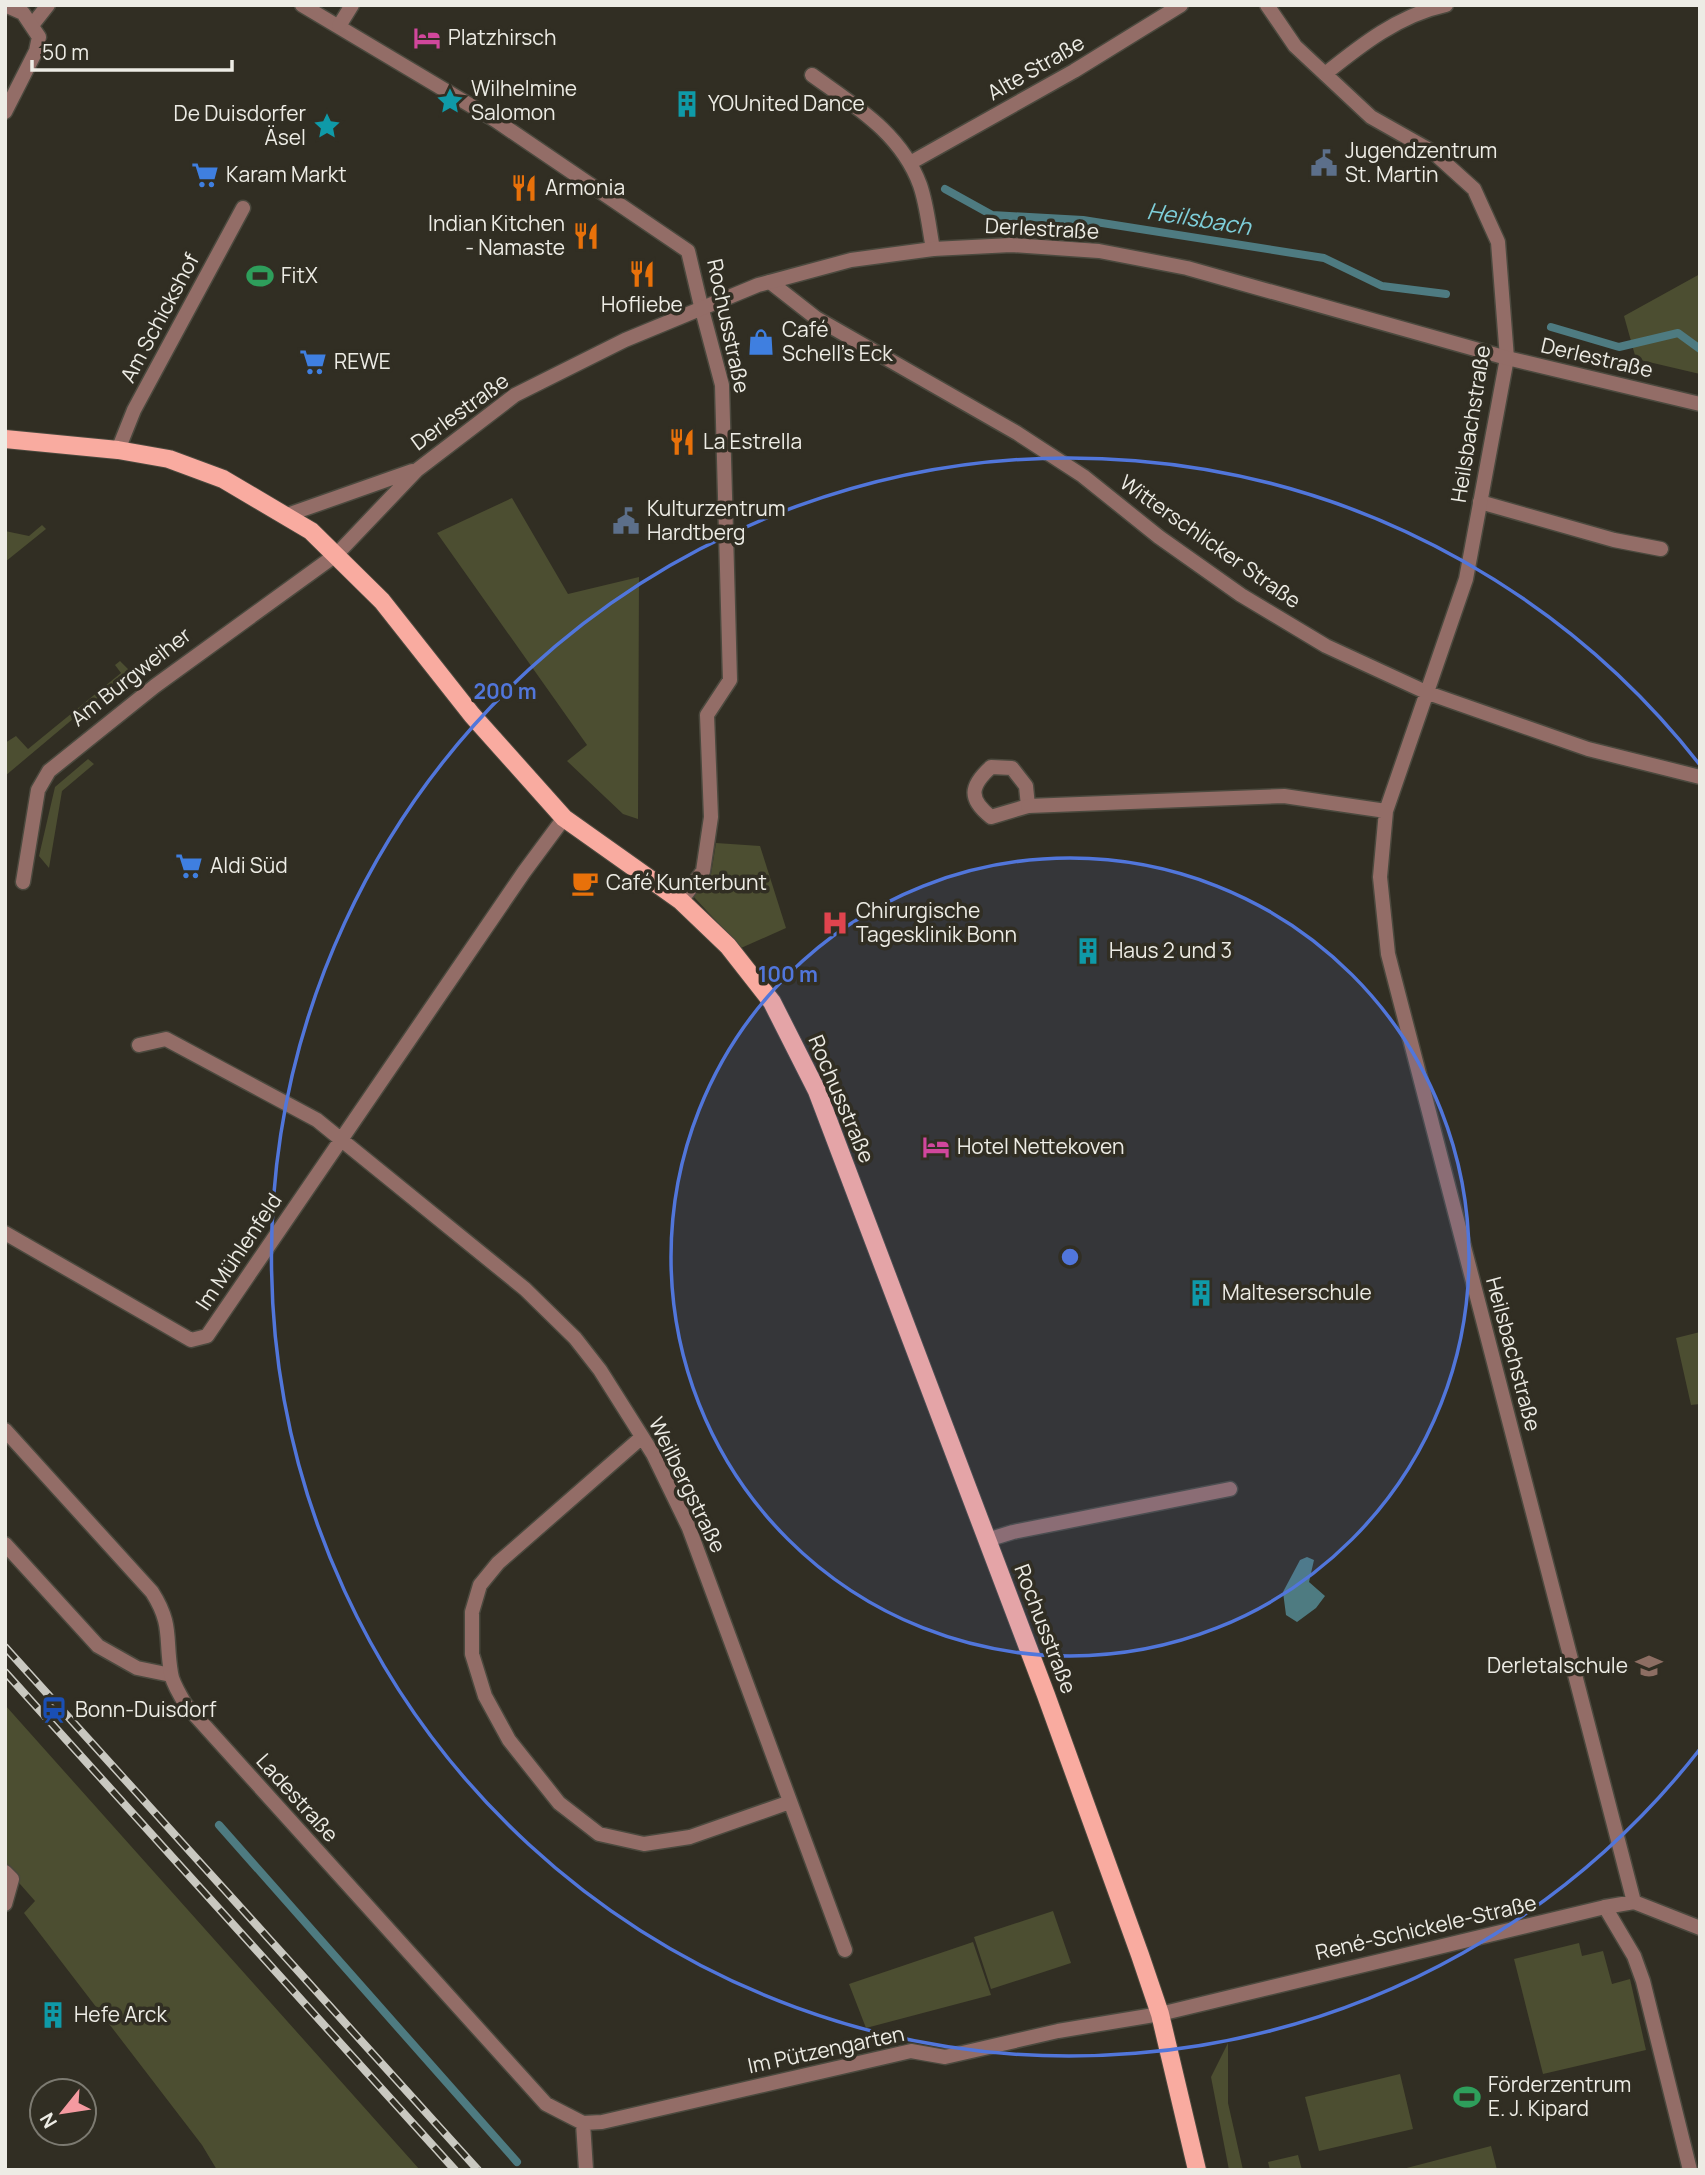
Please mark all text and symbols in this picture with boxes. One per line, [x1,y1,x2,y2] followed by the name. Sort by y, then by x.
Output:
[412,23,442,53] hotel icon: Platzhirsch
[448,23,556,51] place label: Platzhirsch
[32,28,231,72] scale bar
[982,28,1089,106] street label: Alte Straße
[42,38,89,66] text: 50 m
[471,74,577,126] place label: Wilhelmine Salomon
[435,86,465,116] place icon: Wilhelmine Salomon
[672,89,702,119] building icon: YOUnited Dance
[708,89,865,117] place label: YOUnited Dance
[174,99,306,151] place label: De Duisdorfer Äsel
[312,111,342,141] place icon: De Duisdorfer Äsel
[1345,136,1497,188] place label: Jugendzentrum St. Martin
[1309,148,1339,178] public building icon: Jugendzentrum St. Martin
[190,160,220,190] supermarket icon: Karam Markt
[226,160,347,188] place label: Karam Markt
[509,173,539,203] restaurant icon: Armonia
[545,173,625,201] place label: Armonia
[1145,194,1255,242] water label: Heilsbach
[428,209,565,261] place label: Indian Kitchen - Namaste
[984,211,1100,245] street label: Derlestraße
[571,221,601,251] restaurant icon: Indian Kitchen - Namaste
[113,248,205,387] street label: Am Schickshof
[701,256,757,395] street label: Rochusstraße
[627,259,657,289] restaurant icon: Hofliebe
[245,261,275,291] sports icon: FitX
[281,261,318,289] place label: FitX
[601,290,683,318] place label: Hofliebe
[782,315,893,367] place label: Café Schell's Eck
[746,327,776,357] shop icon: Café Schell's Eck
[1538,331,1656,384] street label: Derlestraße
[1444,343,1496,504] street label: Heilsbachstraße
[298,347,328,377] supermarket icon: REWE
[334,347,391,375] place label: REWE
[405,366,514,456] street label: Derlestraße
[667,427,697,457] restaurant icon: La Estrella
[703,427,802,455] place label: La Estrella
[1115,468,1307,614] street label: Witterschlicker Straße
[647,494,786,546] place label: Kulturzentrum Hardtberg
[611,506,641,536] public building icon: Kulturzentrum Hardtberg
[64,620,197,732] street label: Am Burgweiher
[473,677,537,705] text: 200 m
[174,851,204,881] supermarket icon: Aldi Süd
[210,851,288,879] place label: Aldi Süd
[570,868,600,898] cafe icon: Café Kunterbunt
[606,868,767,896] place label: Café Kunterbunt
[856,896,1017,948] place label: Chirurgische Tagesklinik Bonn
[820,908,850,938] hospital icon: Chirurgische Tagesklinik Bonn
[1073,936,1103,966] building icon: Haus 2 und 3
[1109,936,1232,964] place label: Haus 2 und 3
[758,960,818,988] text: 100 m
[802,1030,881,1167] street label: Rochusstraße
[921,1132,951,1162] hotel icon: Hotel Nettekoven
[957,1132,1125,1160] place label: Hotel Nettekoven
[189,1187,288,1315] street label: Im Mühlenfeld
[1058,1245,1082,1269] centre of rings
[1480,1273,1548,1434] street label: Heilsbachstraße
[1186,1278,1216,1308] building icon: Malteserschule
[1222,1278,1372,1306] place label: Malteserschule
[643,1412,733,1557] street label: Weilbergstraße
[1008,1560,1083,1697] street label: Rochusstraße
[1487,1651,1628,1679] place label: Derletalschule
[1634,1651,1664,1681] school or university icon: Derletalschule
[39,1695,69,1725] station icon: Bonn-Duisdorf
[75,1695,217,1723] place label: Bonn-Duisdorf
[250,1747,345,1848] street label: Ladestraße
[1313,1888,1539,1966] street label: René-Schickele-Straße
[38,2000,68,2030] building icon: Hefe Arck
[74,2000,167,2028] place label: Hefe Arck
[745,2019,907,2079] street label: Im Pützengarten
[1488,2070,1631,2122] place label: Förderzentrum E. J. Kipard
[28,2077,98,2147] north arrow
[1452,2082,1482,2112] sports icon: Förderzentrum E. J. Kipard
[34,2108,63,2133] text: N

